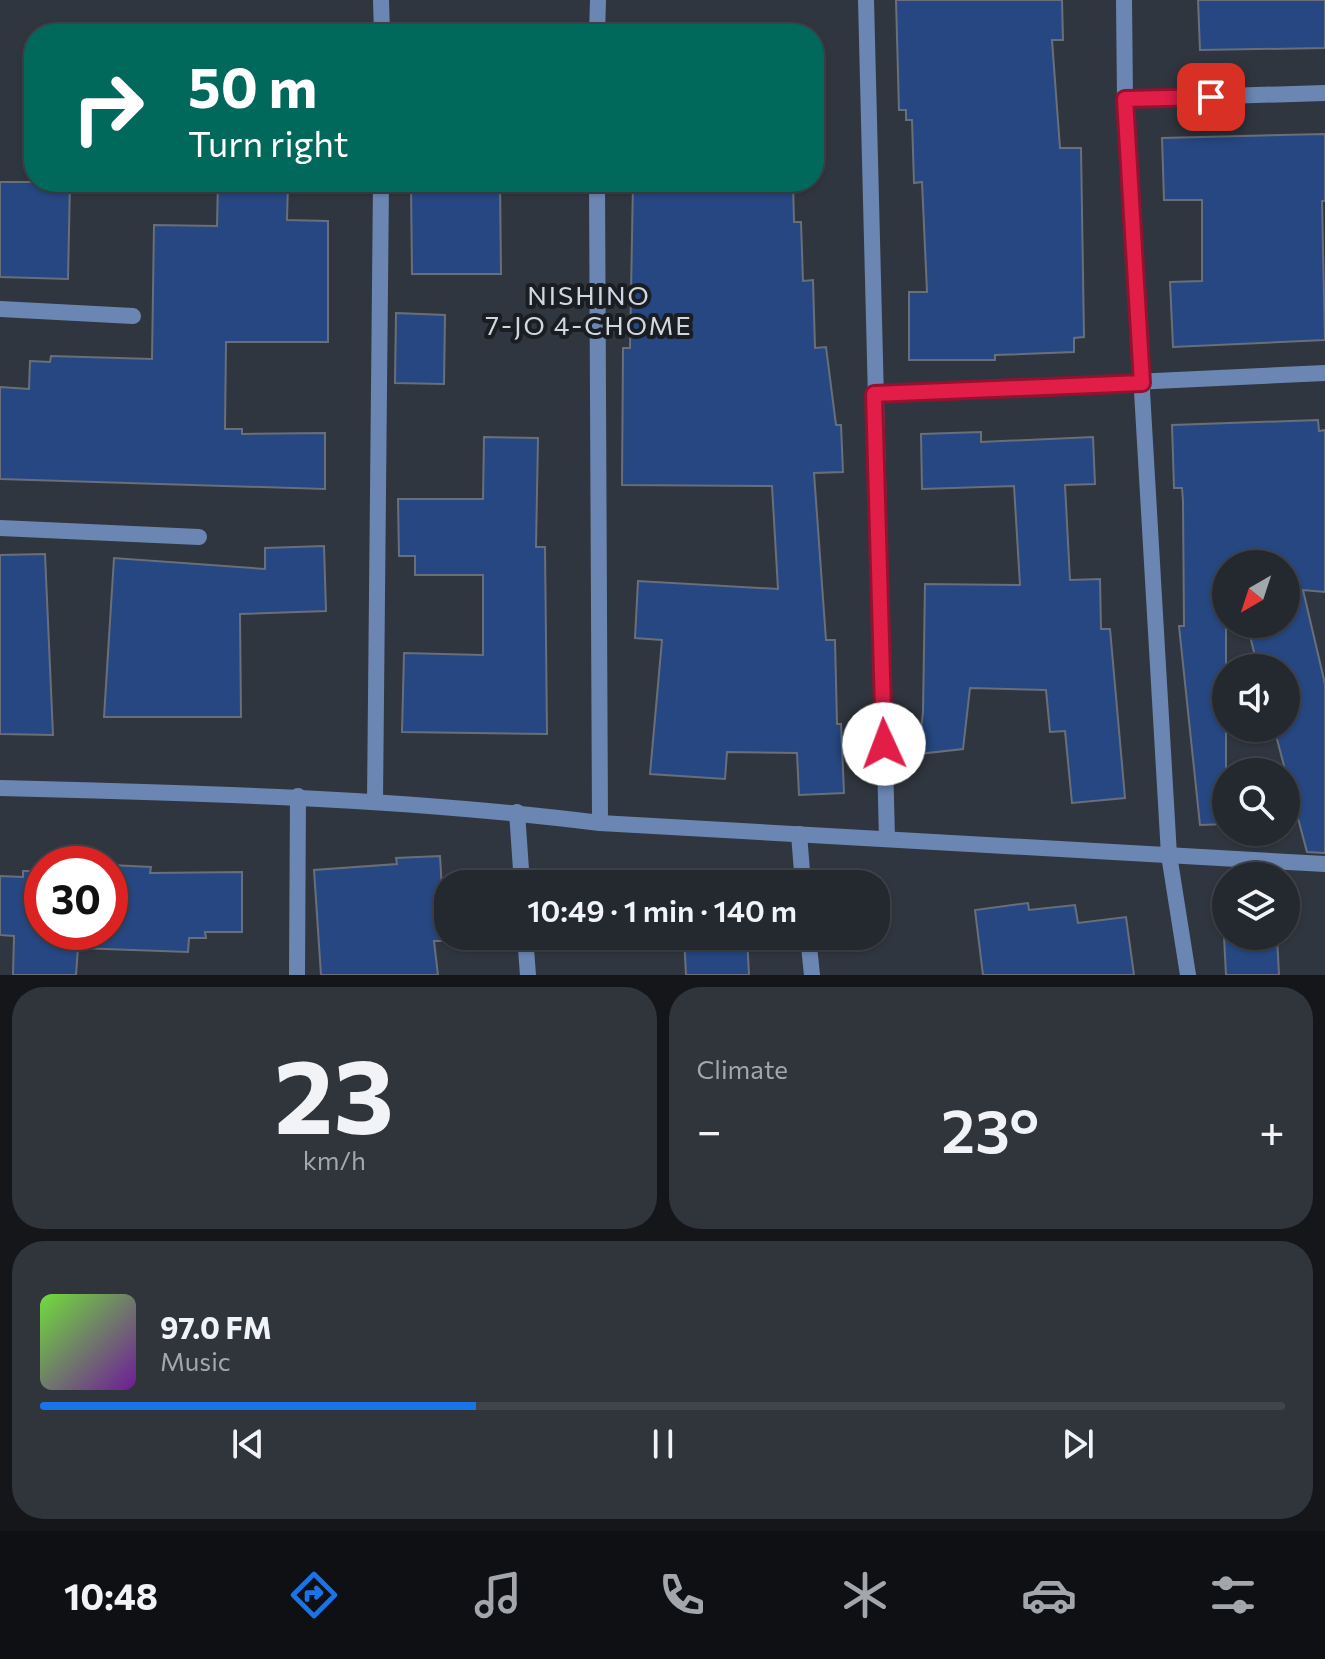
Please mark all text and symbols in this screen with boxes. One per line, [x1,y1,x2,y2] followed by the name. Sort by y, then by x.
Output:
[188,51,317,120] text: 50 m
[56,56,160,160] icon: right
[1177,63,1245,131] pin
[1189,75,1233,119] icon: arrive
[188,120,349,164] text: Turn right
[485,279,693,340] district label: NISHINO 7-JO 4-CHOME
[1212,550,1300,638] north arrow
[1212,550,1300,950] map controls
[1212,654,1300,742] button: sound
[842,702,926,786] position arrow
[1212,758,1300,846] button: search
[24,846,128,950] speed limit sign: 30
[1212,862,1300,950] button: layers
[527,891,797,928] text: 10:49 · 1 min · 140 m
[274,1028,394,1155] text: 23
[697,1053,788,1084] text: Climate
[941,1092,1039,1165] text: 23°
[697,1102,722,1156] text: −
[1259,1102,1285,1156] text: +
[303,1144,366,1175] text: km/h
[160,1308,272,1345] text: 97.0 FM
[160,1345,231,1376] text: Music
[226,1422,270,1466] icon: previous
[641,1422,685,1466] icon: pause
[1056,1422,1100,1466] icon: next
[286,1567,342,1623] icon: directions
[470,1567,526,1623] icon: music
[654,1567,710,1623] icon: phone
[837,1567,893,1623] icon: climate
[1021,1567,1077,1623] icon: car
[1205,1567,1261,1623] icon: filters
[64,1573,158,1617] text: 10:48

